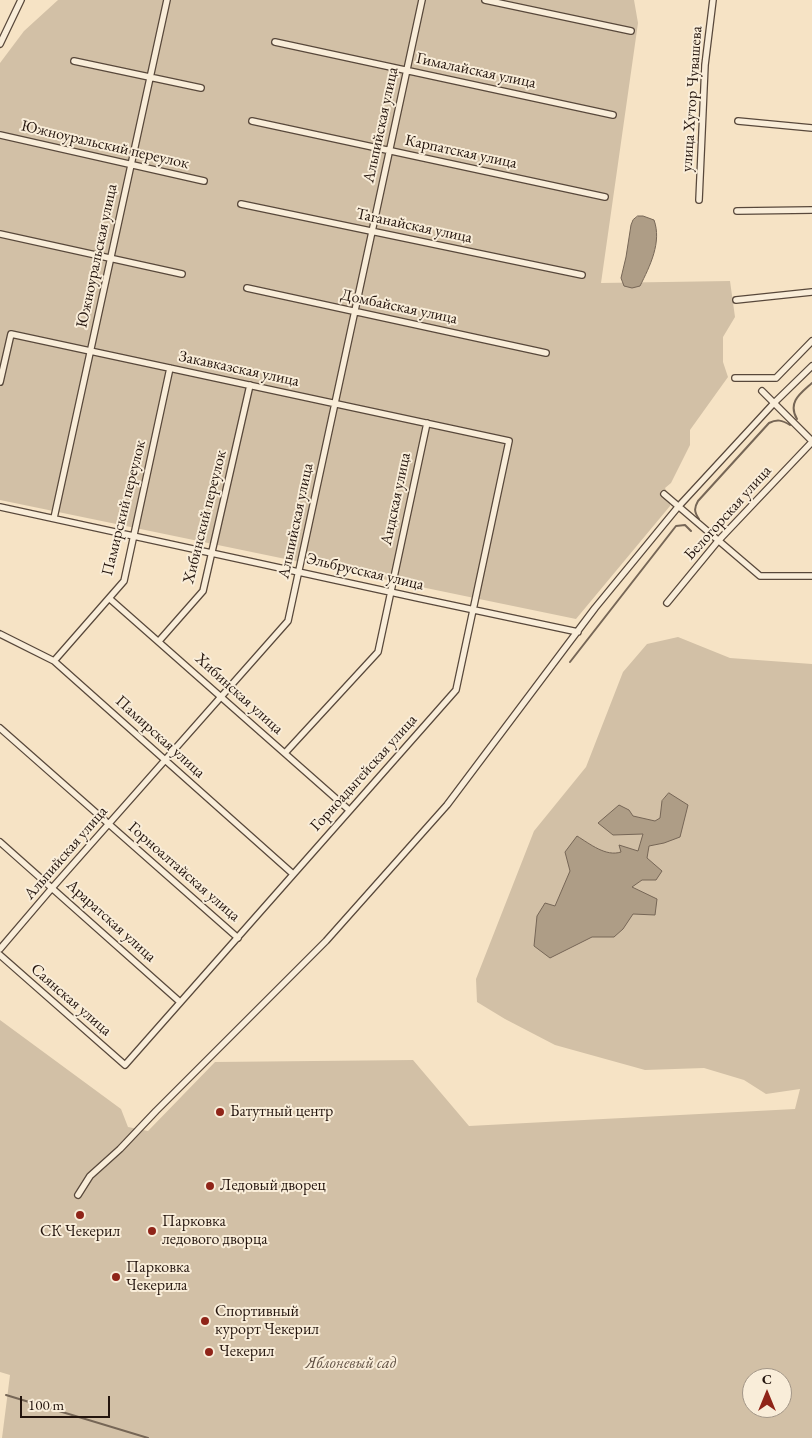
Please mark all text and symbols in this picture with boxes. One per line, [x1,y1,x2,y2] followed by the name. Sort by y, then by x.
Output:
[677,25,707,173] street label: улица Хутор Чувашева
[414,49,538,93] street label: Гималайская улица
[359,65,403,185] street label: Альпийская улица
[19,116,191,174] street label: Южноуральский переулок
[403,131,519,173] street label: Карпатская улица
[72,182,122,330] street label: Южноуральская улица
[354,204,474,248] street label: Таганайская улица
[339,285,459,329] street label: Домбайская улица
[177,347,301,391] street label: Закавказская улица
[98,438,150,578] street label: Памирский переулок
[179,448,231,586] street label: Хибинский переулок
[377,451,415,547] street label: Андская улица
[274,461,318,581] street label: Альпийская улица
[680,462,776,564] street label: Белогорская улица
[304,549,426,595] street label: Эльбрусская улица
[191,649,287,739] street label: Хибинская улица
[111,692,209,782] street label: Памирская улица
[306,711,422,835] street label: Горноадыгейская улица
[20,802,112,904] street label: Альпийская улица
[124,818,244,926] street label: Горноалтайская улица
[62,876,160,966] street label: Араратская улица
[27,960,115,1040] street label: Саянская улица
[230,1102,333,1122] place label: Батутный центр
[214,1106,226,1118] marker: Батутный центр
[220,1176,326,1196] place label: Ледовый дворец
[204,1180,216,1192] marker: Ледовый дворец
[74,1209,86,1221] marker: СК Чекерил
[162,1212,268,1250] place label: Парковка ледового дворца
[40,1222,120,1242] place label: СК Чекерил
[146,1225,158,1237] marker: Парковка ледового дворца
[126,1258,190,1296] place label: Парковка Чекерила
[110,1271,122,1283] marker: Парковка Чекерила
[215,1302,319,1340] place label: Спортивный курорт Чекерил
[199,1315,211,1327] marker: Спортивный курорт Чекерил
[219,1342,274,1362] place label: Чекерил
[203,1346,215,1358] marker: Чекерил
[306,1354,396,1374] park label: Яблоневый сад
[742,1368,792,1418] north arrow
[762,1370,772,1388] text: С
[22,1386,112,1418] scale bar
[28,1395,64,1414] text: 100 m

